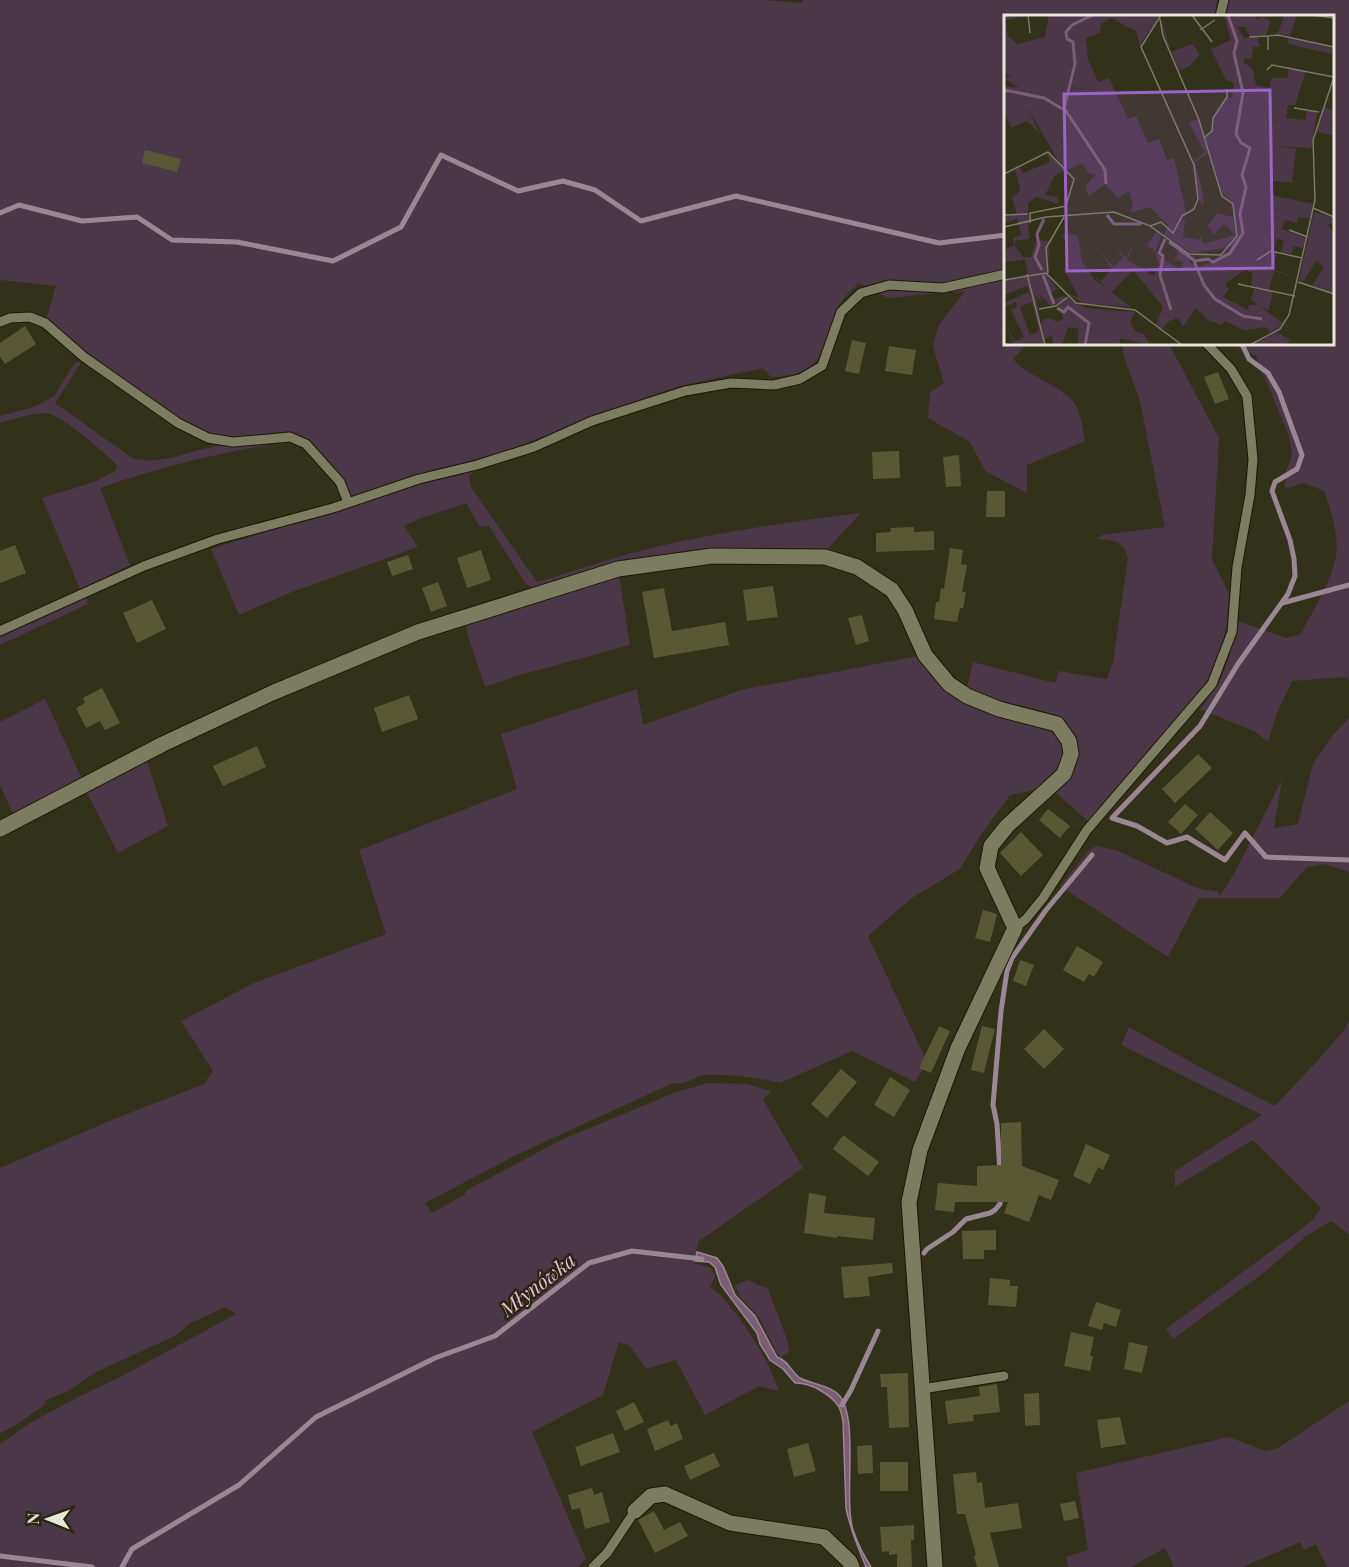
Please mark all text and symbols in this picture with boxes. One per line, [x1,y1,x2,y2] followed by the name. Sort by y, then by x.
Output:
[1004,15,1334,345] inset map
[493,1246,580,1322] water label: Młynówka
[18,1489,78,1549] north arrow
[22,1512,43,1525] text: N

